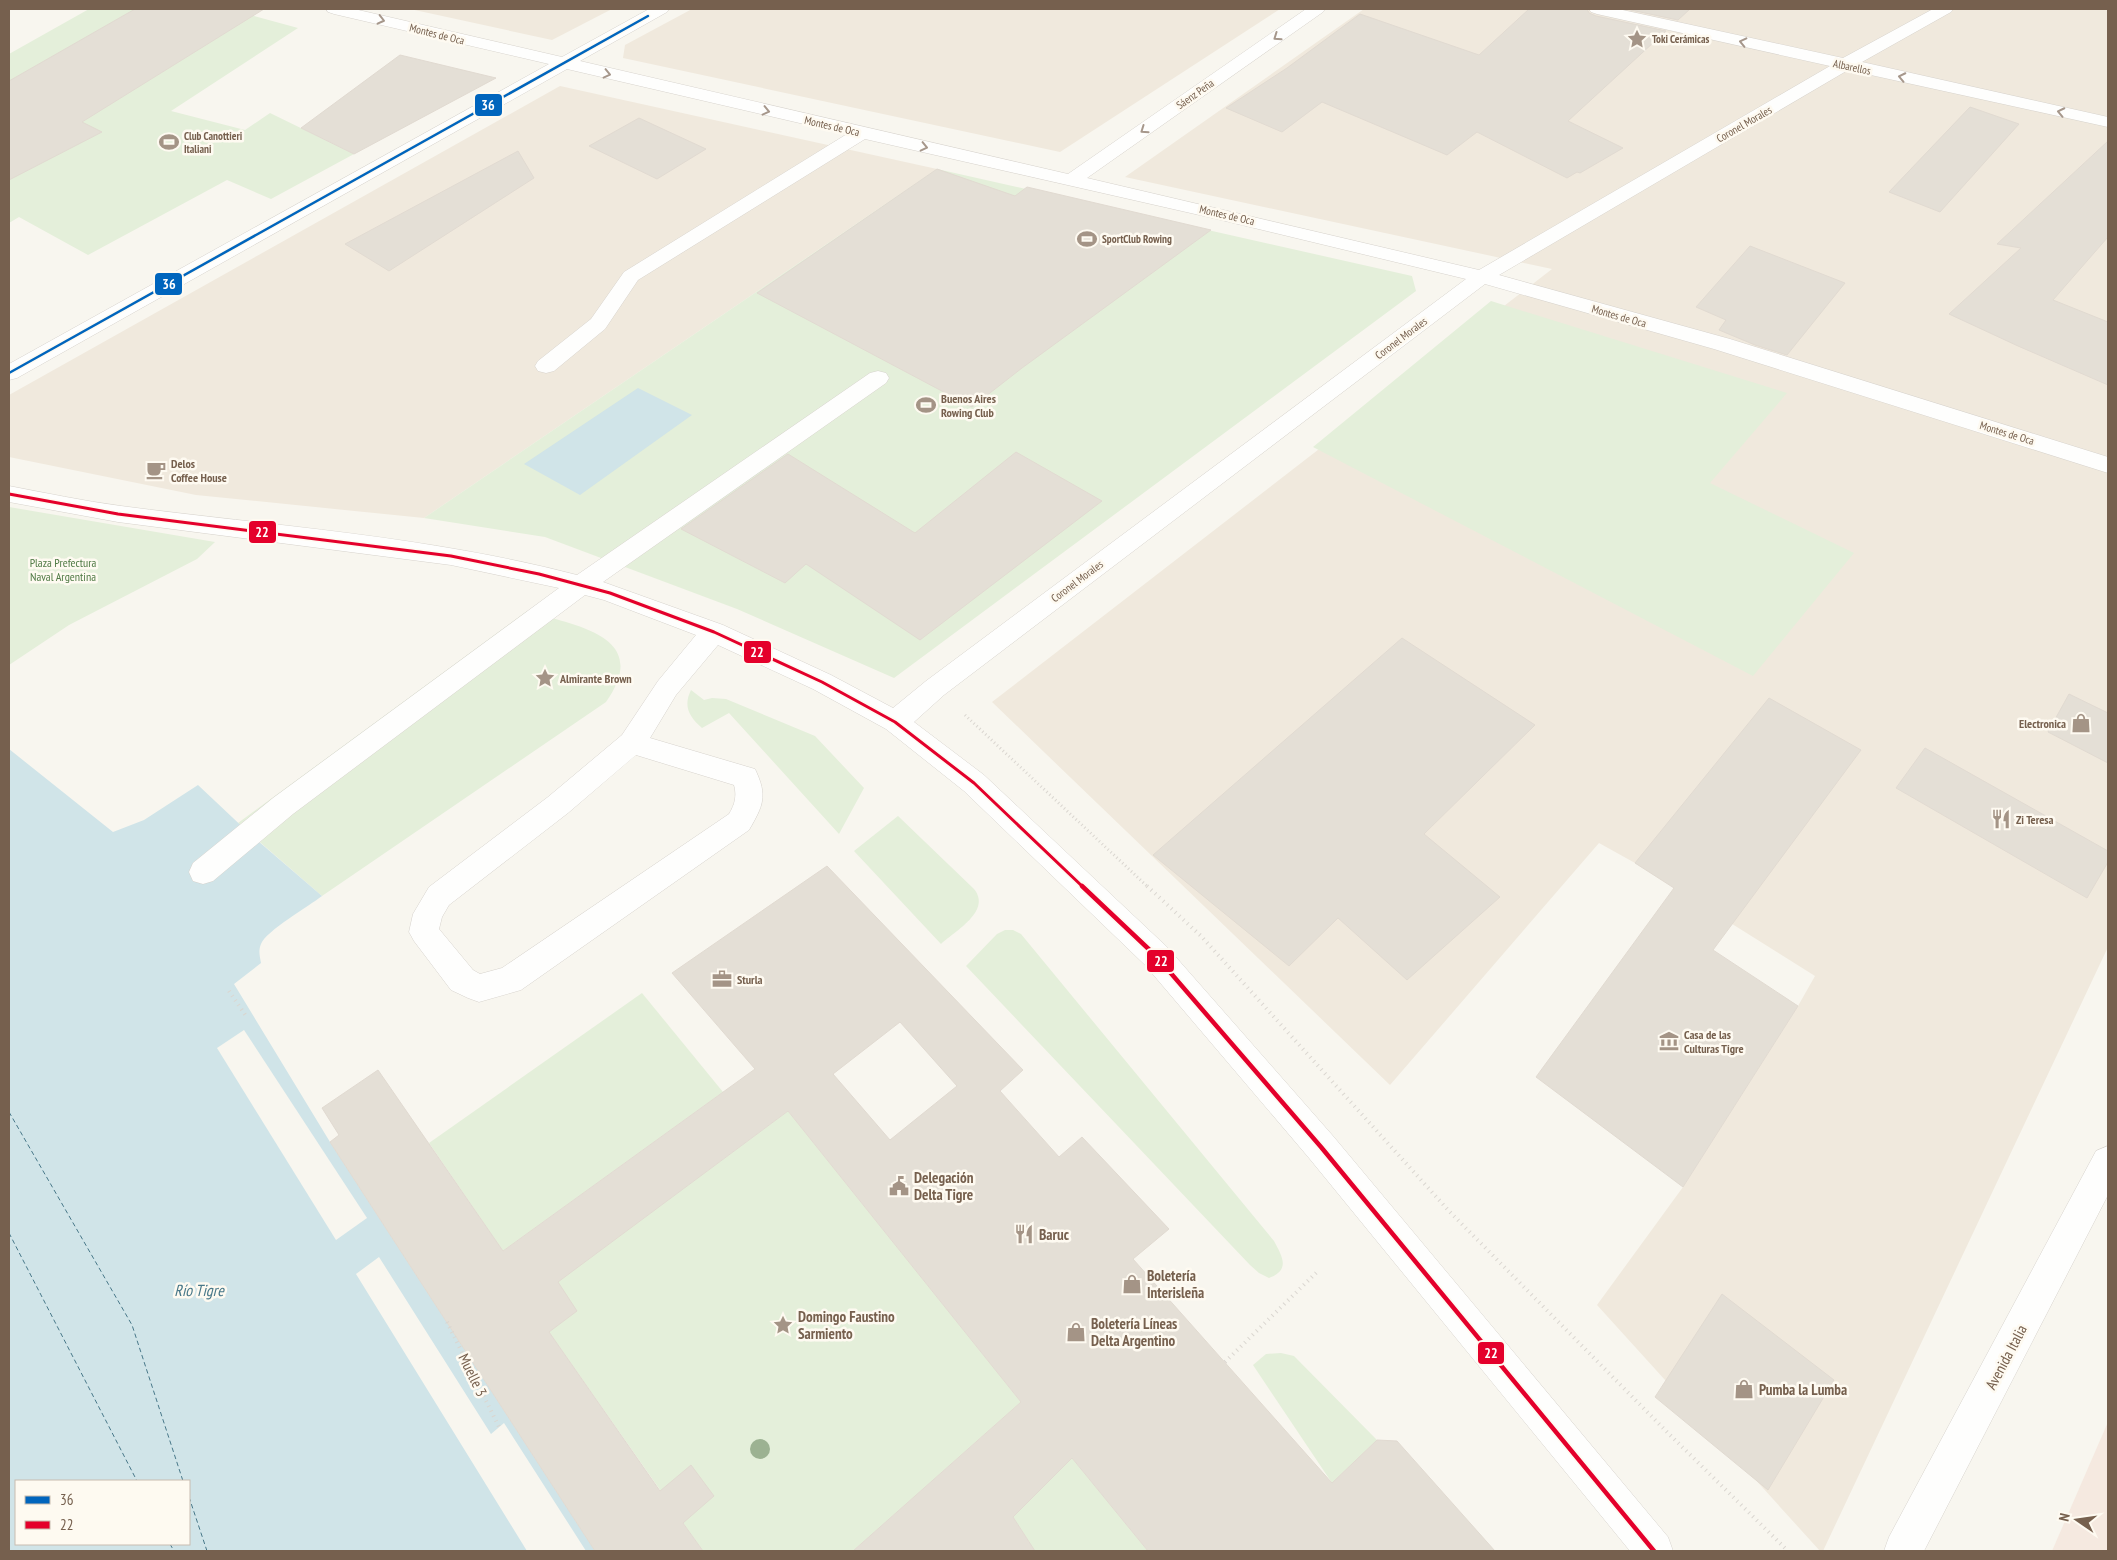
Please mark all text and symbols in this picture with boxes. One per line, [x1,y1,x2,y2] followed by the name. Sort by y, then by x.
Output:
[377,14,386,25] one-way arrow
[408,20,466,48] street label: Montes de Oca
[1626,28,1648,50] place icon: Toki Cerámicas
[1273,31,1283,40] one-way arrow
[1652,32,1709,46] place label: Toki Cerámicas
[1739,37,1748,48] one-way arrow
[1832,56,1872,78] street label: Albarellos
[603,68,612,79] one-way arrow
[1897,73,1906,83] one-way arrow
[1173,76,1217,112] street label: Sáenz Peña
[474,93,503,117] line badge: 36
[481,96,495,114] text: 36
[1714,102,1774,145] street label: Coronel Morales
[761,105,770,116] one-way arrow
[2056,107,2065,118] one-way arrow
[803,113,861,139] street label: Montes de Oca
[1140,124,1150,133] one-way arrow
[184,129,243,156] place label: Club Canottieri Italiani
[158,131,180,153] sports icon: Club Canottieri Italiani
[920,141,928,152] one-way arrow
[1198,202,1256,228] street label: Montes de Oca
[1076,228,1098,250] sports icon: SportClub Rowing
[1102,232,1172,246] place label: SportClub Rowing
[154,272,183,296] line badge: 36
[162,275,176,293] text: 36
[1590,302,1648,330] street label: Montes de Oca
[1372,314,1430,362] street label: Coronel Morales
[941,391,996,420] place label: Buenos Aires Rowing Club
[915,394,937,416] sports icon: Buenos Aires Rowing Club
[1978,418,2036,448] street label: Montes de Oca
[171,456,227,485] place label: Delos Coffee House
[145,459,167,481] cafe icon: Delos Coffee House
[248,520,277,544] line badge: 22
[255,523,269,541] text: 22
[30,555,97,584] park label: Plaza Prefectura Naval Argentina
[1048,557,1106,605] street label: Coronel Morales
[743,640,772,664] line badge: 22
[750,643,764,661] text: 22
[534,667,556,689] place icon: Almirante Brown
[559,671,632,686] place label: Almirante Brown
[2070,712,2092,734] shop icon: Electronica
[2019,716,2066,731] place label: Electronica
[1990,808,2012,830] restaurant icon: Zi Teresa
[2016,812,2054,827] place label: Zi Teresa
[1146,949,1175,973] line badge: 22
[1154,952,1168,970] text: 22
[711,968,733,990] office icon: Sturla
[737,972,763,987] place label: Sturla
[1684,1027,1744,1056] place label: Casa de las Culturas Tigre
[1658,1030,1680,1052] museum icon: Casa de las Culturas Tigre
[914,1168,974,1204] place label: Delegación Delta Tigre
[888,1175,910,1197] public building icon: Delegación Delta Tigre
[1013,1223,1035,1245] restaurant icon: Baruc
[1039,1225,1070,1244] place label: Baruc
[1147,1266,1204,1302] place label: Boletería Interisleña
[1121,1273,1143,1295] shop icon: Boletería Interisleña
[174,1280,225,1300] water label: Río Tigre
[798,1307,895,1343] place label: Domingo Faustino Sarmiento
[772,1314,794,1336] place icon: Domingo Faustino Sarmiento
[1091,1314,1177,1350] place label: Boletería Líneas Delta Argentino
[1065,1321,1087,1343] shop icon: Boletería Líneas Delta Argentino
[1981,1321,2031,1393] street label: Avenida Italia
[1477,1341,1505,1365] line badge: 22
[1484,1344,1498,1362] text: 22
[455,1350,491,1400] street label: Muelle 3
[1733,1378,1755,1400] shop icon: Pumba la Lumba
[1759,1380,1847,1399] place label: Pumba la Lumba
[15,1480,190,1545] legend
[60,1490,74,1509] text: 36
[2052,1495,2102,1545] north arrow
[2055,1511,2074,1523] text: N
[60,1515,74,1534] text: 22

